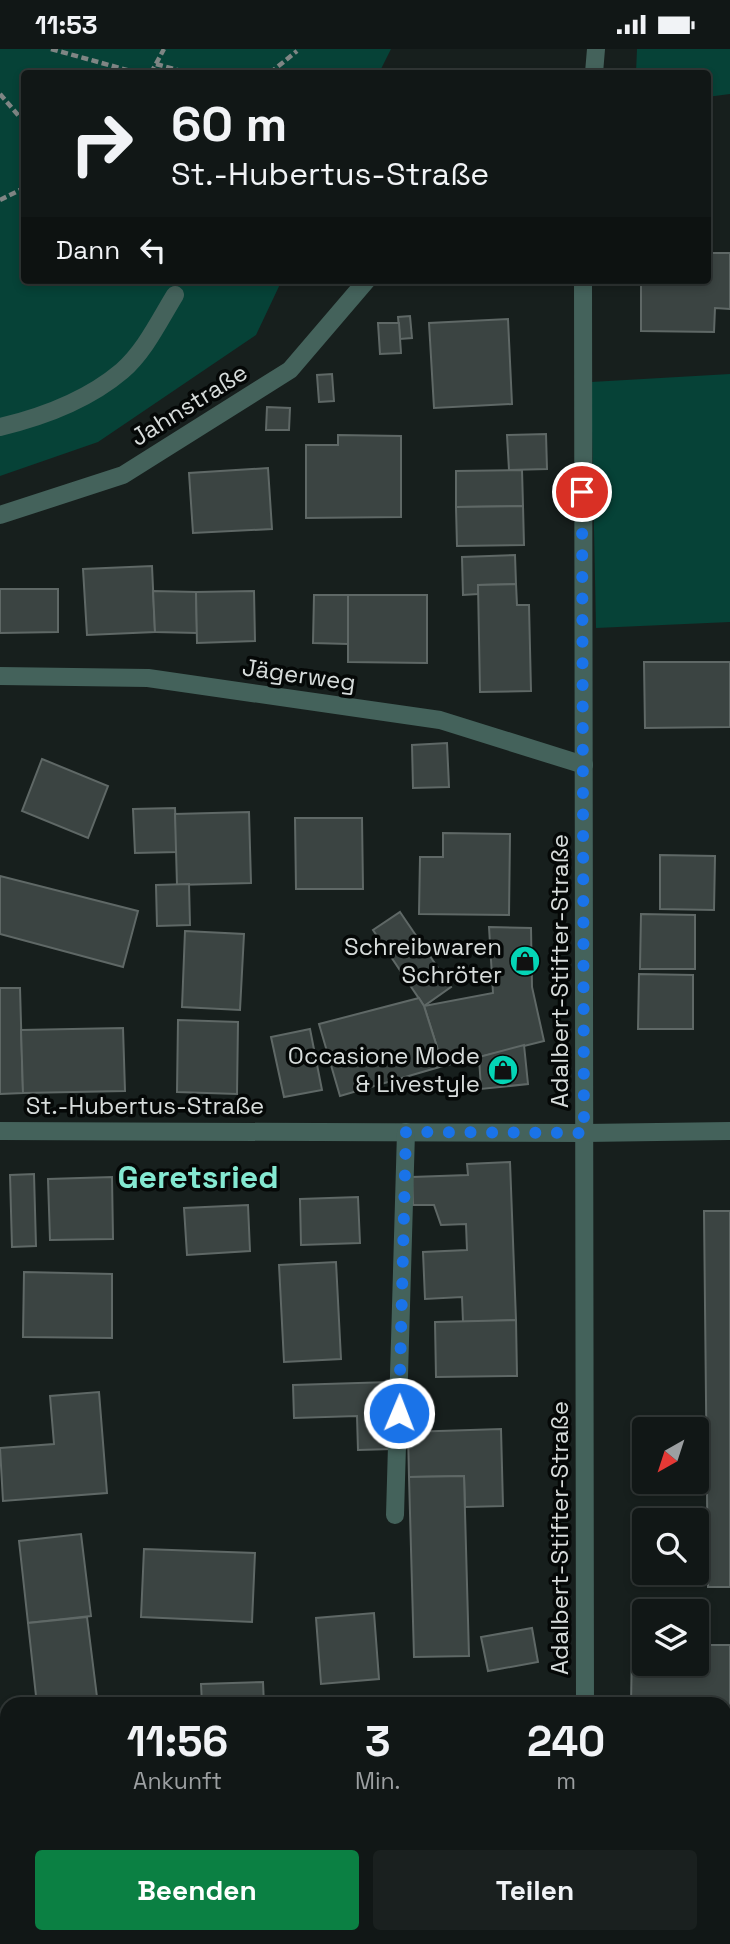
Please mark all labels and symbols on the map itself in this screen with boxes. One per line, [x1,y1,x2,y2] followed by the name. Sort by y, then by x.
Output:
[125,356,253,453] street label: Jahnstraße
[552,462,612,522] pin
[240,651,358,698] street label: Jägerweg
[544,834,575,1108] street label: Adalbert-Stifter-Straße
[344,931,502,990] place label: Schreibwaren Schröter
[508,944,542,978] shop icon: Schreibwaren Schröter
[288,1040,480,1099] place label: Occasione Mode & Livestyle
[486,1053,520,1087] shop icon: Occasione Mode & Livestyle
[26,1090,264,1121] street label: St.-Hubertus-Straße
[117,1157,279,1197] district label: Geretsried
[362,1376,436,1450] position arrow
[544,1401,575,1675] street label: Adalbert-Stifter-Straße
[632,1417,709,1495] north arrow

